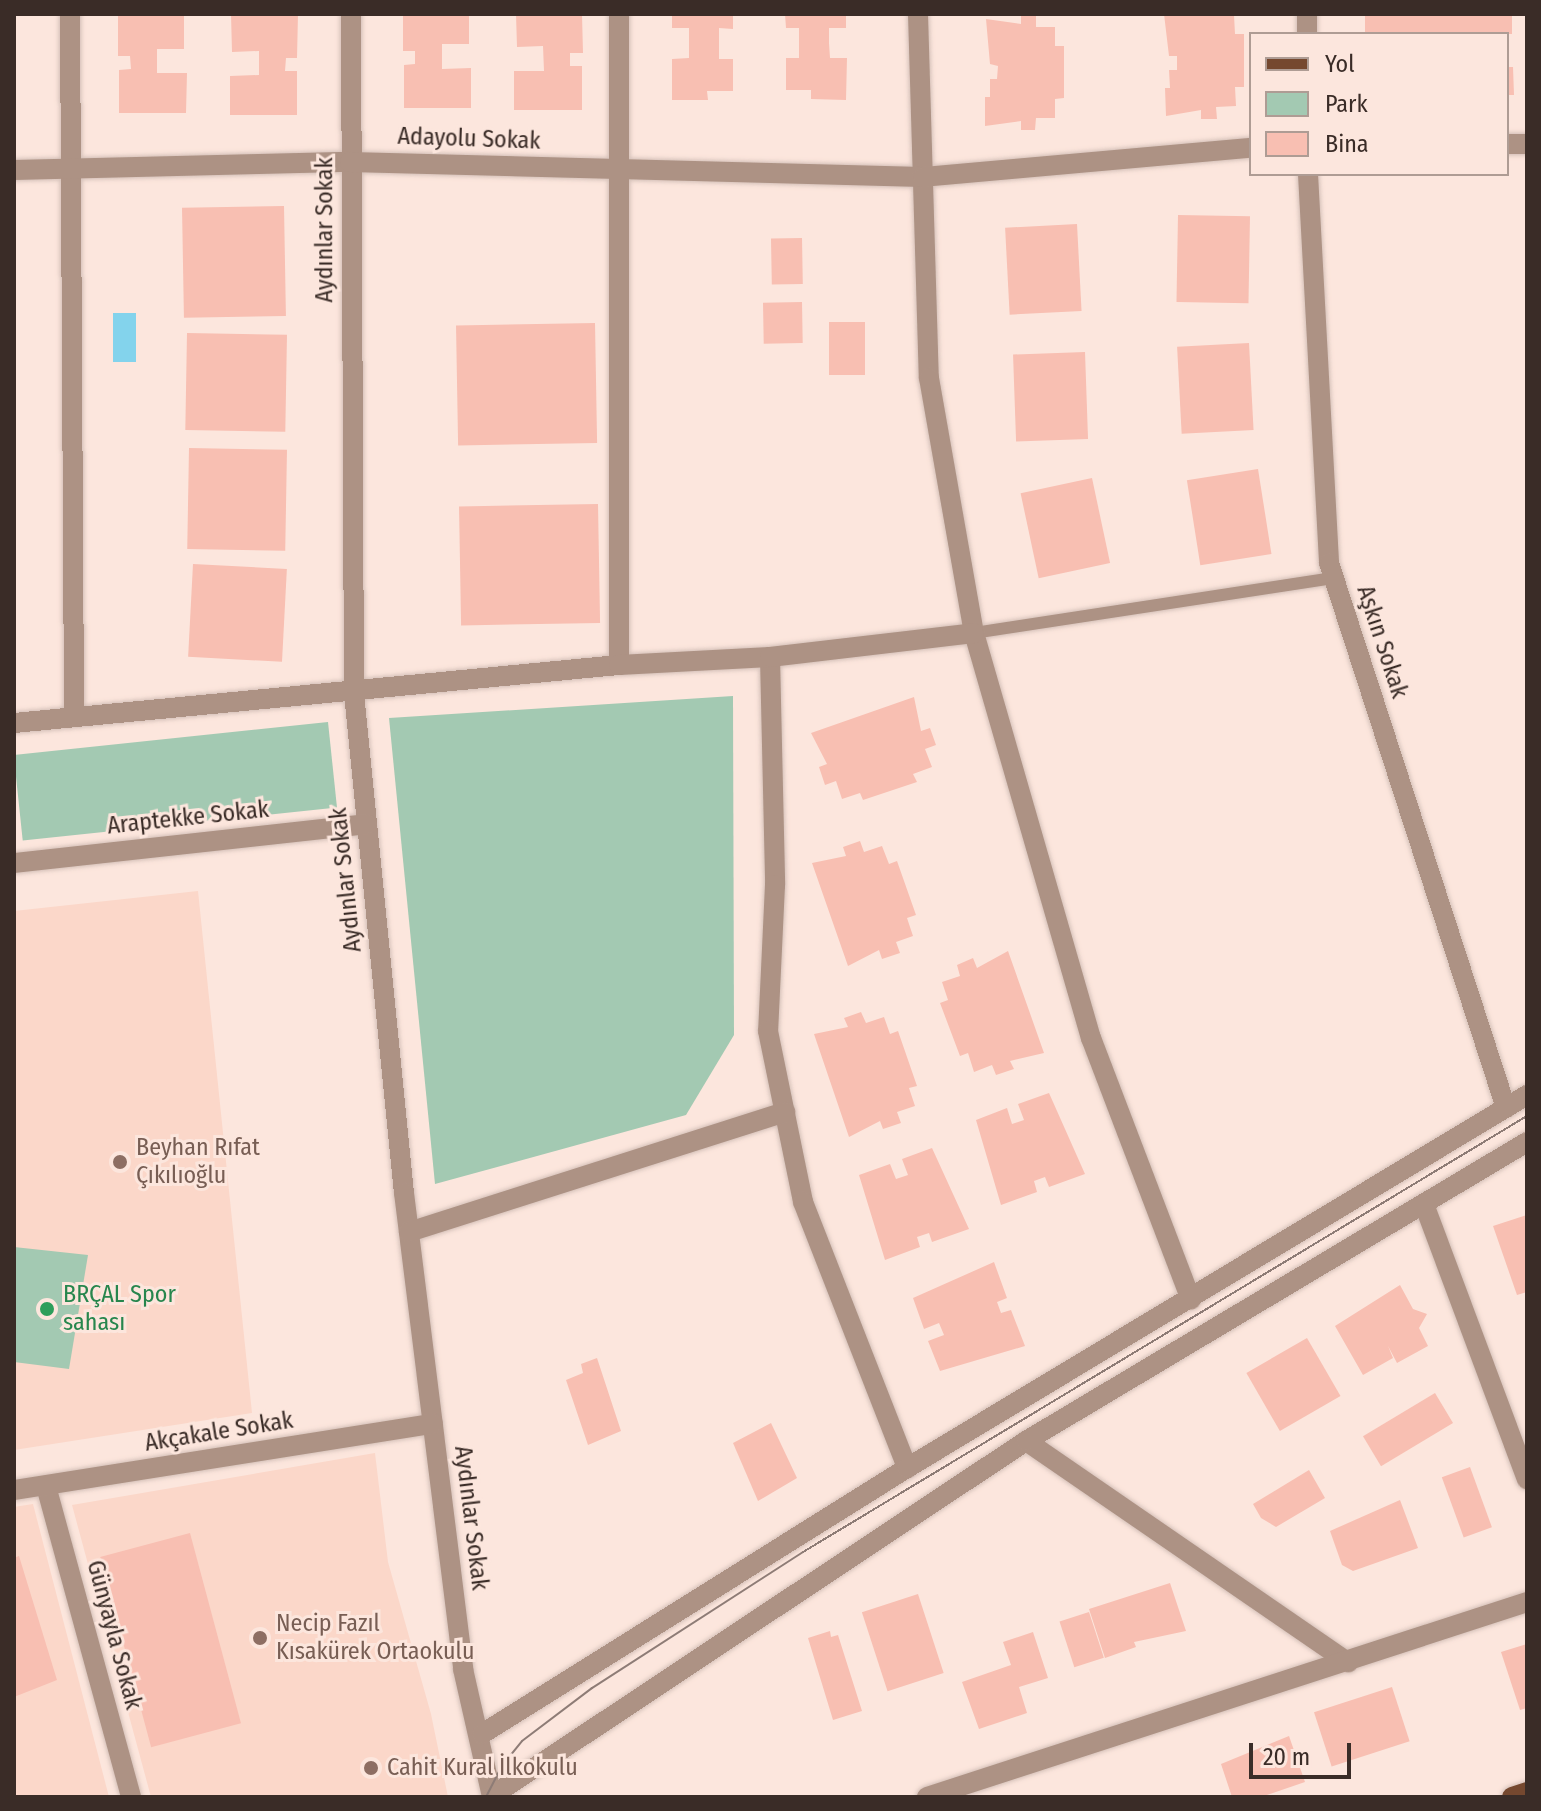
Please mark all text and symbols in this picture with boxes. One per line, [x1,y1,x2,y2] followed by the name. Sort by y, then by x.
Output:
[1249,32,1509,176] legend
[1325,50,1355,78] text: Yol
[1325,90,1368,118] text: Park
[397,122,541,156] street label: Adayolu Sokak
[1325,130,1369,158] text: Bina
[311,157,339,303] street label: Aydınlar Sokak
[1350,582,1414,702] street label: Aşkın Sokak
[106,795,270,841] street label: Araptekke Sokak
[324,806,368,954] street label: Aydınlar Sokak
[136,1134,260,1190] place label: Beyhan Rıfat Çıkılıoğlu
[111,1153,129,1171] marker: Beyhan Rıfat Çıkılıoğlu
[63,1281,176,1337] place label: BRÇAL Spor sahası
[38,1300,56,1318] marker: BRÇAL Spor sahası
[143,1406,295,1458] street label: Akçakale Sokak
[448,1444,494,1592] street label: Aydınlar Sokak
[80,1557,148,1713] street label: Günyayla Sokak
[276,1610,475,1666] place label: Necip Fazıl Kısakürek Ortaokulu
[251,1629,269,1647] marker: Necip Fazıl Kısakürek Ortaokulu
[1253,1727,1355,1777] scale bar
[1263,1743,1310,1771] text: 20 m
[387,1754,578,1782] place label: Cahit Kural İlkokulu
[362,1759,380,1777] marker: Cahit Kural İlkokulu

